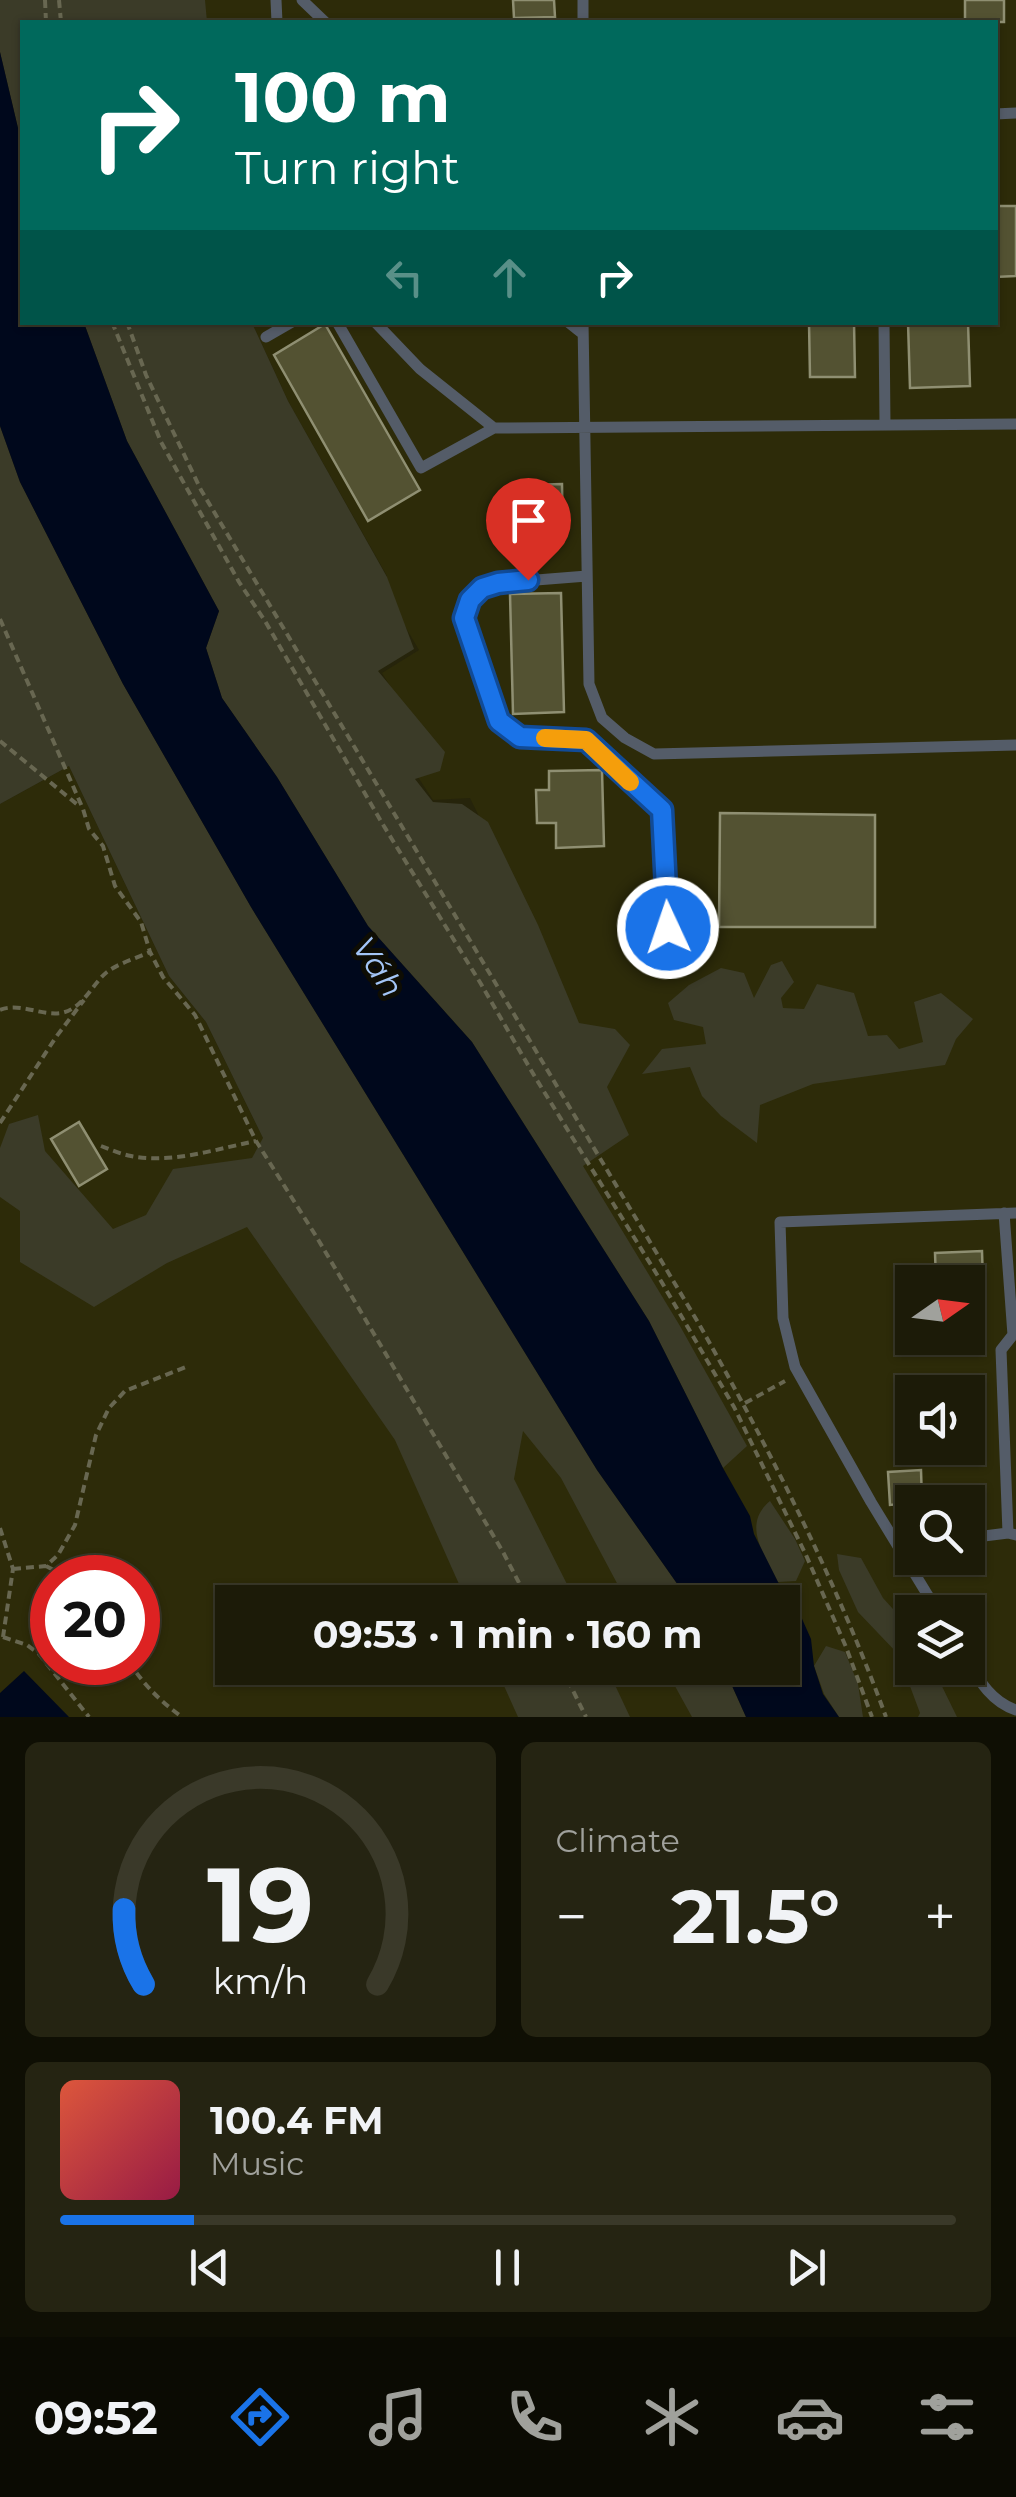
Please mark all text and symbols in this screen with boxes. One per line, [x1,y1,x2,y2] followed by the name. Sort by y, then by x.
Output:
[235,54,451,140] text: 100 m
[70,60,200,190] icon: right
[235,140,460,195] text: Turn right
[377,250,432,305] icon: left
[482,250,537,305] icon: ahead
[587,250,642,305] icon: right
[486,478,571,581] pin
[501,493,556,548] icon: arrive
[616,876,720,980] position arrow
[345,929,412,1004] water label: Váh
[895,1265,985,1355] north arrow
[895,1265,985,1685] map controls
[895,1375,985,1465] button: sound
[895,1485,985,1575] button: search
[30,1555,160,1685] speed limit sign: 20
[895,1595,985,1685] button: layers
[313,1611,702,1658] text: 09:53 · 1 min · 160 m
[556,1821,680,1860] text: Climate
[207,1841,314,1968] text: 19
[671,1870,840,1962] text: 21.5°
[556,1883,587,1950] text: −
[924,1883,956,1950] text: +
[213,1959,308,2003] text: km/h
[210,2097,383,2144] text: 100.4 FM
[210,2144,304,2183] text: Music
[182,2240,237,2295] icon: previous
[480,2240,535,2295] icon: pause
[779,2240,834,2295] icon: next
[225,2382,295,2452] icon: directions
[363,2382,433,2452] icon: music
[500,2382,570,2452] icon: phone
[637,2382,707,2452] icon: climate
[775,2382,845,2452] icon: car
[912,2382,982,2452] icon: filters
[34,2390,158,2445] text: 09:52

